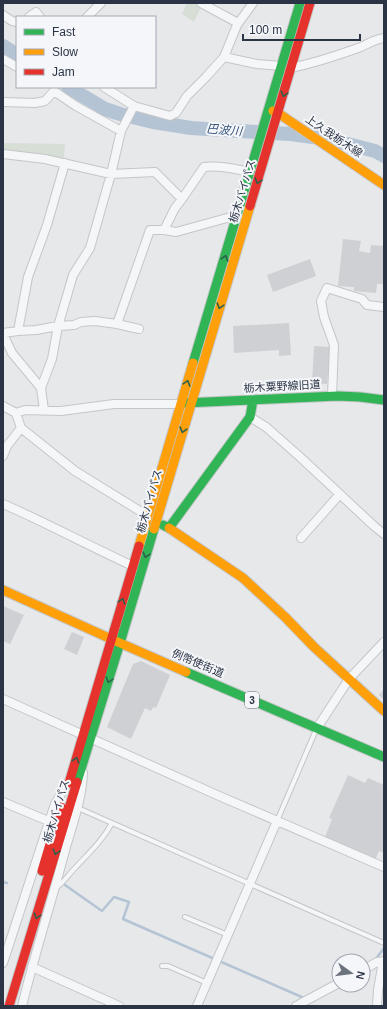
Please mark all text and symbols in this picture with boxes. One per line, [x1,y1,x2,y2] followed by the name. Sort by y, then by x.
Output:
[16,16,156,88] legend
[243,16,360,42] scale bar
[249,23,282,37] text: 100 m
[52,25,76,39] text: Fast
[52,45,78,59] text: Slow
[52,65,75,79] text: Jam
[280,90,289,97] one-way arrow
[303,113,365,159] street label: 上久我栃木線
[205,121,245,139] water label: 巴波川
[227,158,257,224] street label: 栃木バイパス
[254,177,263,184] one-way arrow
[220,255,229,262] one-way arrow
[216,302,225,309] one-way arrow
[243,378,321,394] street label: 栃木粟野線旧道
[182,380,191,387] one-way arrow
[179,426,188,433] one-way arrow
[134,468,164,534] street label: 栃木バイパス
[142,551,151,558] one-way arrow
[117,598,126,605] one-way arrow
[170,647,226,679] street label: 例幣使街道
[105,676,114,683] one-way arrow
[245,692,259,708] road number: 3
[71,757,80,764] one-way arrow
[41,778,71,844] street label: 栃木バイパス
[52,849,60,856] one-way arrow
[33,912,41,919] one-way arrow
[331,953,371,993] north arrow
[354,970,367,981] text: N

